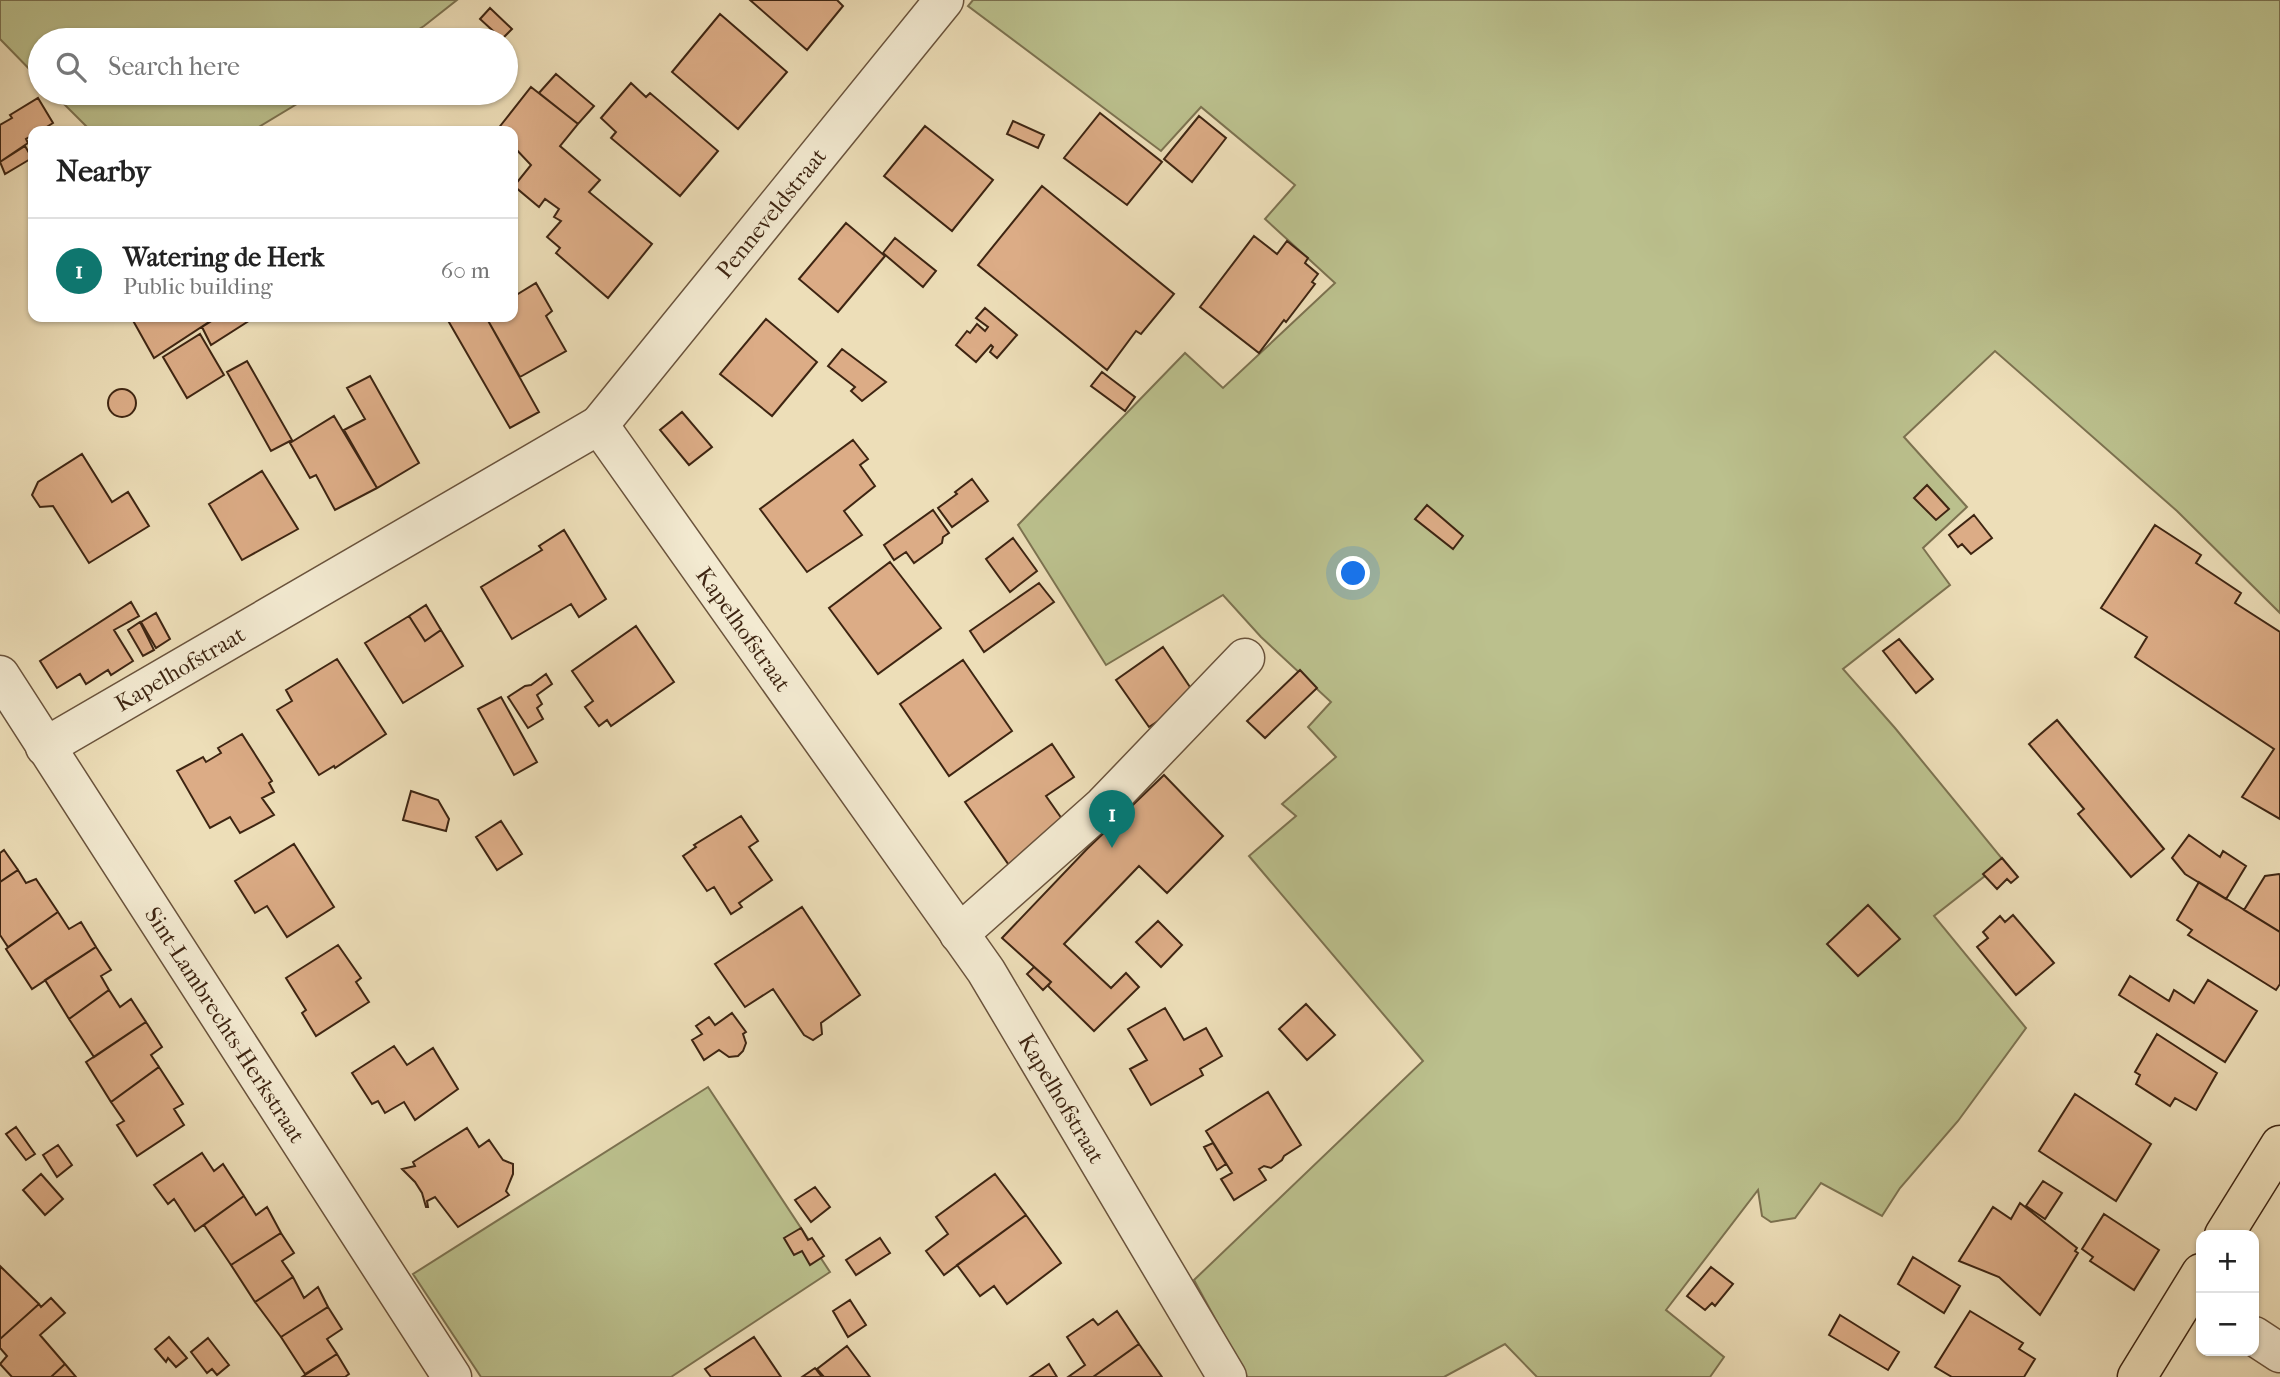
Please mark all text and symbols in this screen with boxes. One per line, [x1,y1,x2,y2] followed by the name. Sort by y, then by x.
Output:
[28,28,518,105] search box
[52,48,90,86] icon: search
[108,51,240,82] text: Search here
[710,143,832,284] street label: Penneveldstraat
[56,154,151,189] text: Nearby
[123,242,324,273] text: Watering de Herk
[75,257,83,284] text: 1
[441,257,490,284] text: 60 m
[123,273,273,300] text: Public building
[1336,556,1370,590] your location
[691,562,797,696] street label: Kapelhofstraat
[110,620,250,717] street label: Kapelhofstraat
[1089,790,1135,848] pin: 1
[140,902,311,1148] street label: Sint-Lambrechts-Herkstraat
[1013,1029,1110,1168] street label: Kapelhofstraat
[2196,1230,2259,1356] map controls
[2196,1230,2259,1293] button: +
[2196,1293,2259,1356] button: −

